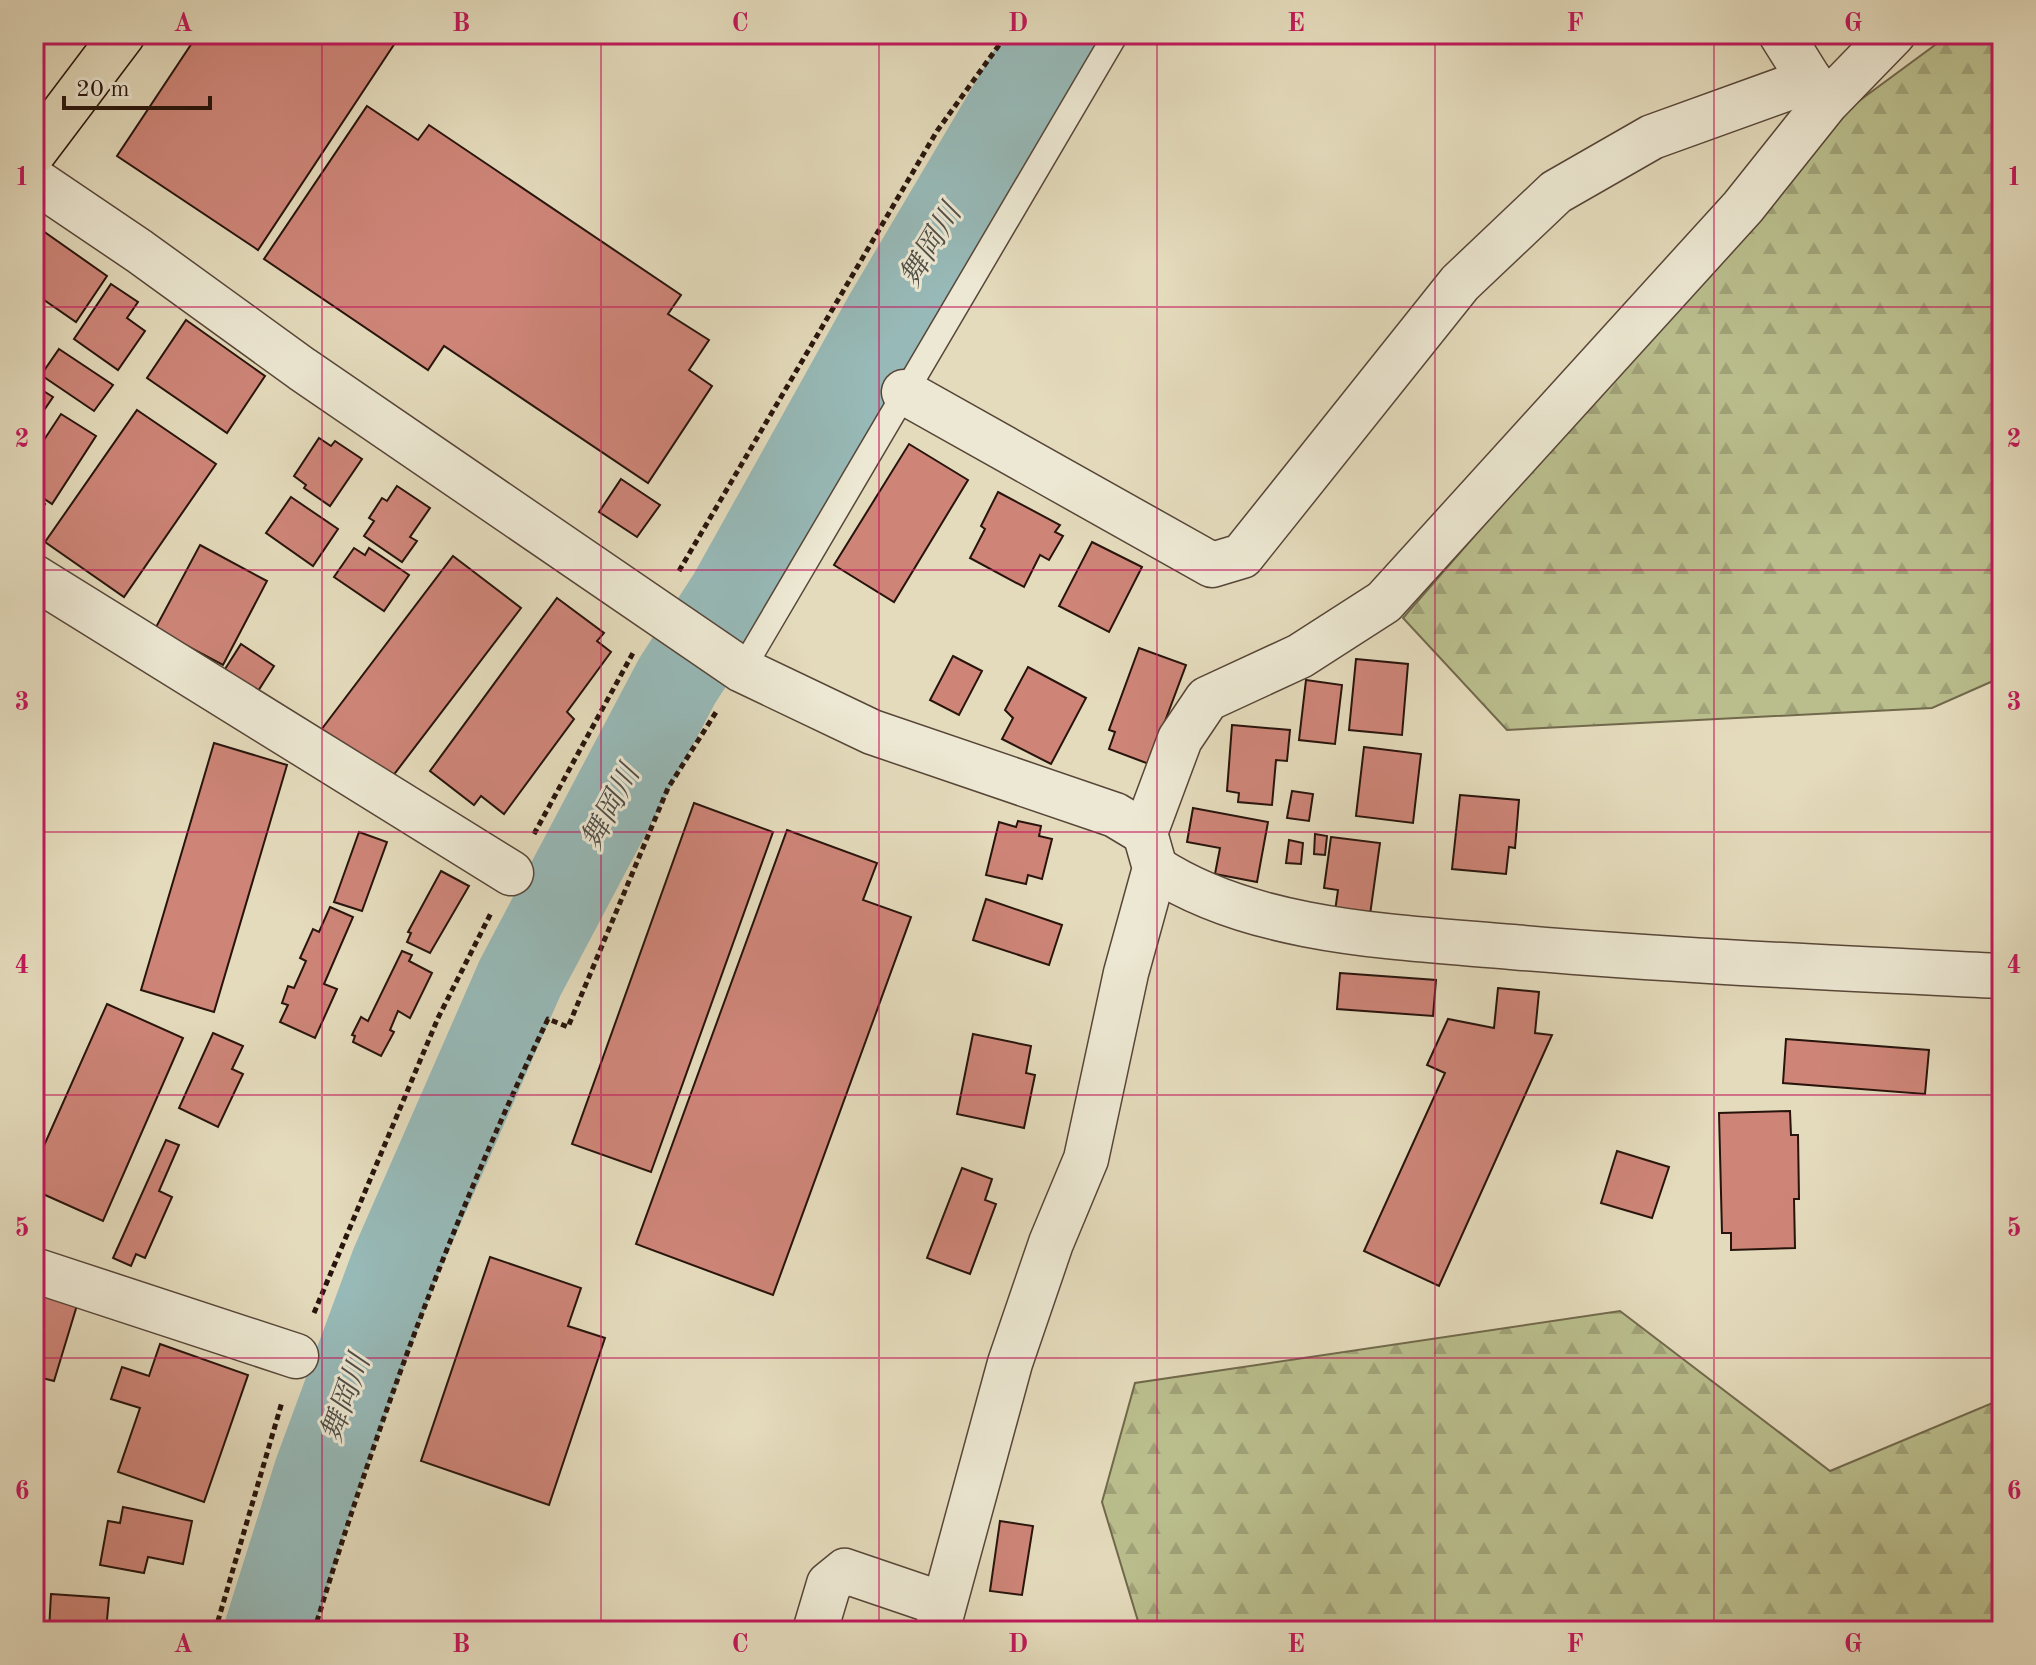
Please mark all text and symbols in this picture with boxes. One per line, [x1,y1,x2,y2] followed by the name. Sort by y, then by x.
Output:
[173,11,193,37] text: A
[452,11,470,37] text: B
[731,11,749,37] text: C
[1008,11,1028,37] text: D
[1287,11,1305,37] text: E
[1566,11,1584,37] text: F
[1844,11,1862,37] text: G
[64,60,210,110] scale bar
[76,78,130,102] text: 20 m
[14,165,30,191] text: 1
[2006,165,2022,191] text: 1
[893,196,969,292] water label: 舞岡川
[14,427,30,453] text: 2
[2006,427,2022,453] text: 2
[14,690,30,716] text: 3
[2006,690,2022,716] text: 3
[575,757,648,855] water label: 舞岡川
[14,953,30,979] text: 4
[2006,953,2022,979] text: 4
[14,1216,30,1242] text: 5
[2006,1216,2022,1242] text: 5
[315,1347,377,1446] water label: 舞岡川
[14,1479,30,1505] text: 6
[2006,1479,2022,1505] text: 6
[173,1632,193,1658] text: A
[452,1632,470,1658] text: B
[731,1632,749,1658] text: C
[1008,1632,1028,1658] text: D
[1287,1632,1305,1658] text: E
[1566,1632,1584,1658] text: F
[1844,1632,1862,1658] text: G

